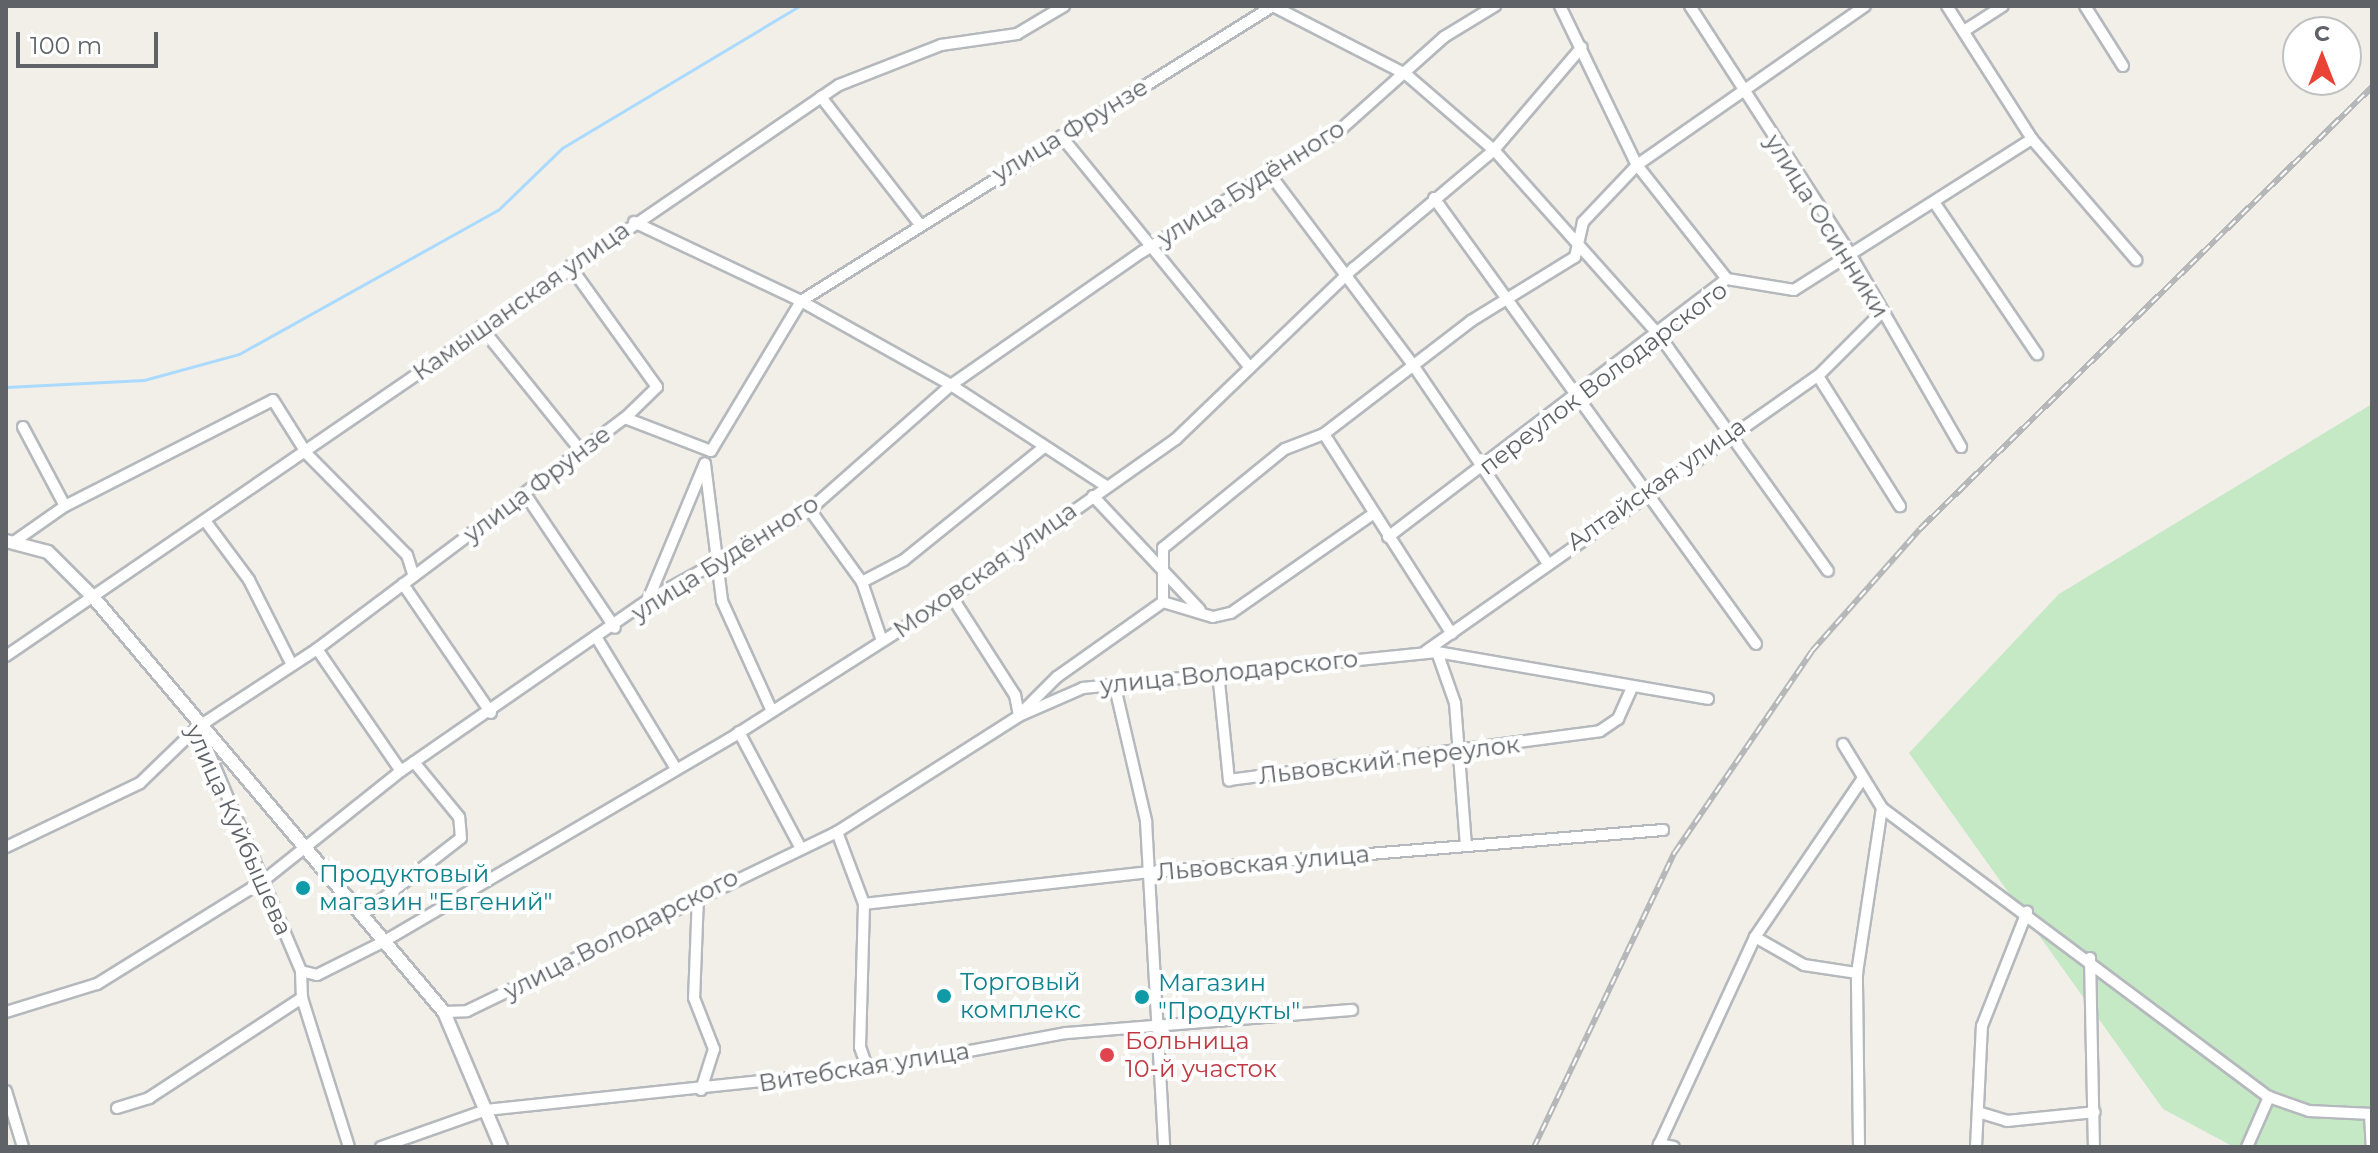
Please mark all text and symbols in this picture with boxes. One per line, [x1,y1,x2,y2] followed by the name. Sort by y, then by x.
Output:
[20,16,162,66] scale bar
[2282,16,2362,96] north arrow
[2314,20,2330,47] text: С
[30,31,102,60] text: 100 m
[987,72,1153,188] street label: улица Фрунзе
[1152,114,1350,252] street label: улица Будённого
[1759,129,1895,323] street label: улица Осинники
[407,215,635,387] street label: Камышанская улица
[1473,275,1733,481] street label: переулок Володарского
[1561,411,1751,557] street label: Алтайская улица
[458,419,616,549] street label: улица Фрунзе
[626,489,824,627] street label: улица Будённого
[888,496,1082,644] street label: Моховская улица
[1099,644,1359,700] street label: улица Володарского
[180,720,298,940] street label: улица Куйбышева
[1257,730,1521,790] street label: Львовский переулок
[1155,839,1371,887] street label: Львовская улица
[319,860,552,916] place label: Продуктовый магазин "Евгений"
[499,862,743,1006] street label: улица Володарского
[294,879,312,897] marker: Продуктовый магазин "Евгений"
[960,968,1081,1024] place label: Торговый комплекс
[1158,969,1300,1025] place label: Магазин "Продукты"
[935,987,953,1005] marker: Торговый комплекс
[1133,988,1151,1006] marker: Магазин "Продукты"
[1125,1027,1277,1083] place label: Больница 10-й участок
[757,1036,971,1098] street label: Витебская улица
[1096,1044,1118,1066] marker: Больница 10-й участок

